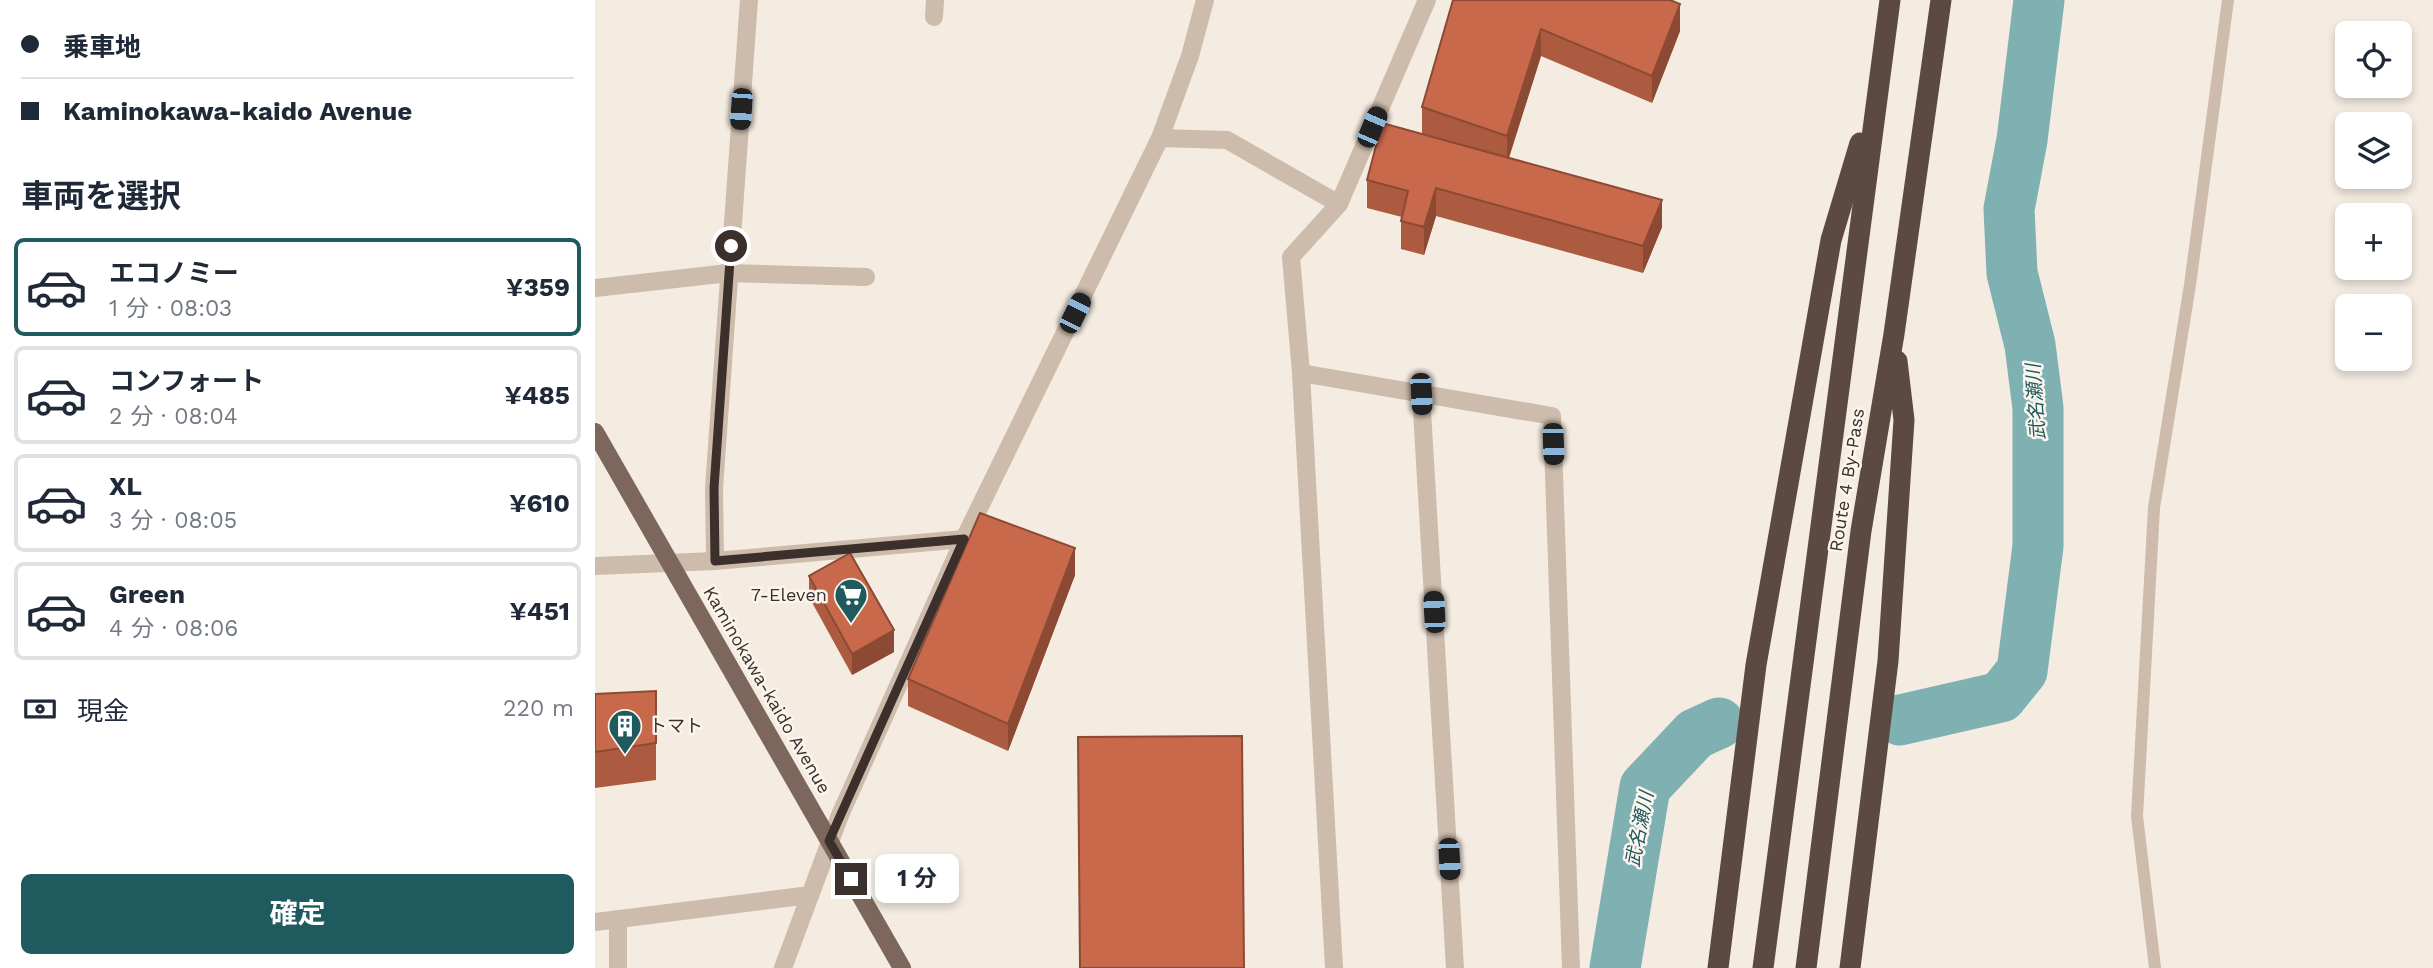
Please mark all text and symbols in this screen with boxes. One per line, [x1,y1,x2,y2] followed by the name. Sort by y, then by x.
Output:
[2335,21,2412,371] map controls
[2335,21,2412,98] button: locate
[63,32,141,62] text: 乗車地
[730,87,753,131] car
[63,96,412,126] text: Kaminokawa-kaido Avenue
[1355,104,1390,150] car
[2335,112,2412,189] button: layers
[21,177,181,215] text: 車両を選択
[2335,203,2412,280] button: +
[715,230,747,262] route start
[25,256,88,319] icon: car
[109,258,239,288] text: エコノミー
[506,272,570,302] text: ¥359
[1057,290,1094,336] car
[2335,294,2412,371] button: −
[109,295,232,322] text: 1 分 · 08:03
[2021,361,2050,441] water label: 武名瀬川
[25,364,88,427] icon: car
[109,366,264,396] text: コンフォート
[1410,372,1433,416] car
[504,380,570,410] text: ¥485
[109,403,238,430] text: 2 分 · 08:04
[1825,407,1868,553] street label: Route 4 By-Pass
[1542,423,1565,465] car
[109,471,142,501] text: XL
[25,472,88,535] icon: car
[509,488,570,518] text: ¥610
[109,507,237,534] text: 3 分 · 08:05
[832,576,870,625] supermarket icon: 7-Eleven
[109,579,185,609] text: Green
[25,580,88,643] icon: car
[699,582,835,797] street label: Kaminokawa-kaido Avenue
[751,584,827,605] place label: 7-Eleven
[1423,590,1446,634] car
[510,596,570,626] text: ¥451
[109,615,238,642] text: 4 分 · 08:06
[21,690,59,728] icon: cash
[503,695,574,722] text: 220 m
[77,696,129,726] text: 現金
[606,707,644,756] building icon: トマト
[649,715,703,736] place label: トマト
[1621,788,1658,869] water label: 武名瀬川
[1438,837,1461,881] car
[875,854,959,903] callout: 1 分
[835,863,867,895] route end
[897,865,937,892] text: 1 分
[21,874,574,954] button: 確定

